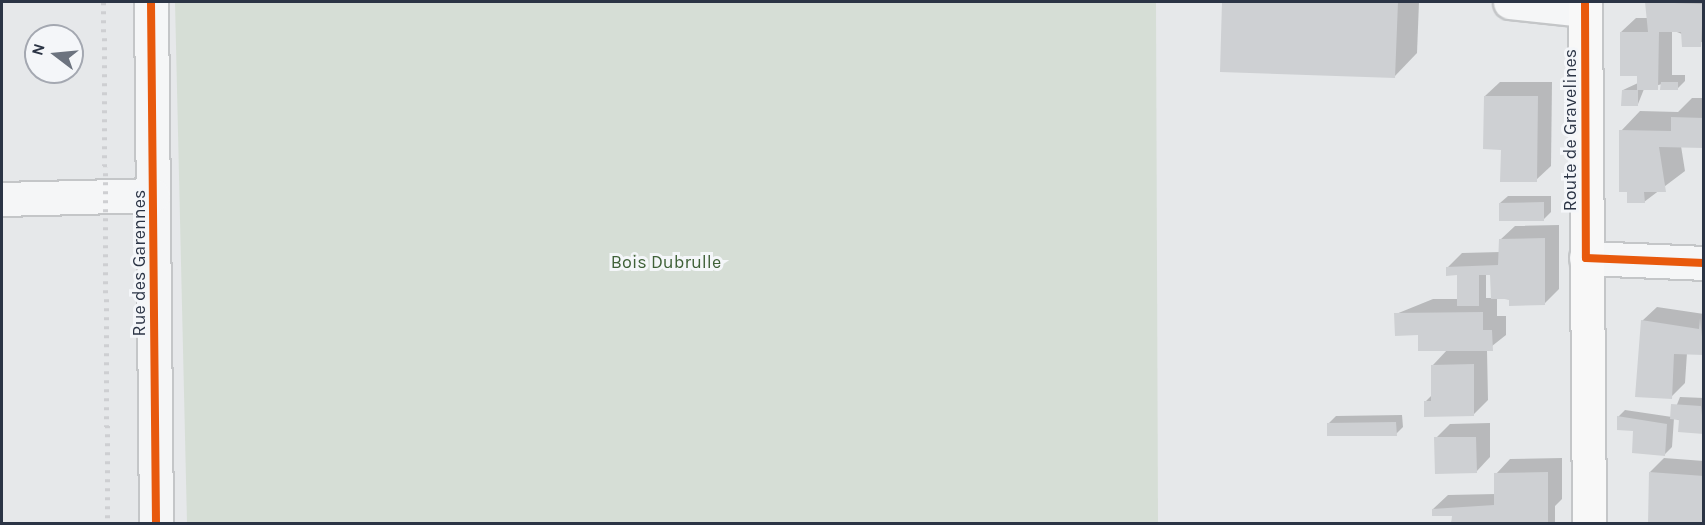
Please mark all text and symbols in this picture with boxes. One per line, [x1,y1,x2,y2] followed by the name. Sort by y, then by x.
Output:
[24,24,84,84] north arrow
[27,41,49,58] text: N
[1559,49,1581,211] street label: Route de Gravelines
[128,190,150,336] street label: Rue des Garennes
[611,251,721,273] park label: Bois Dubrulle

